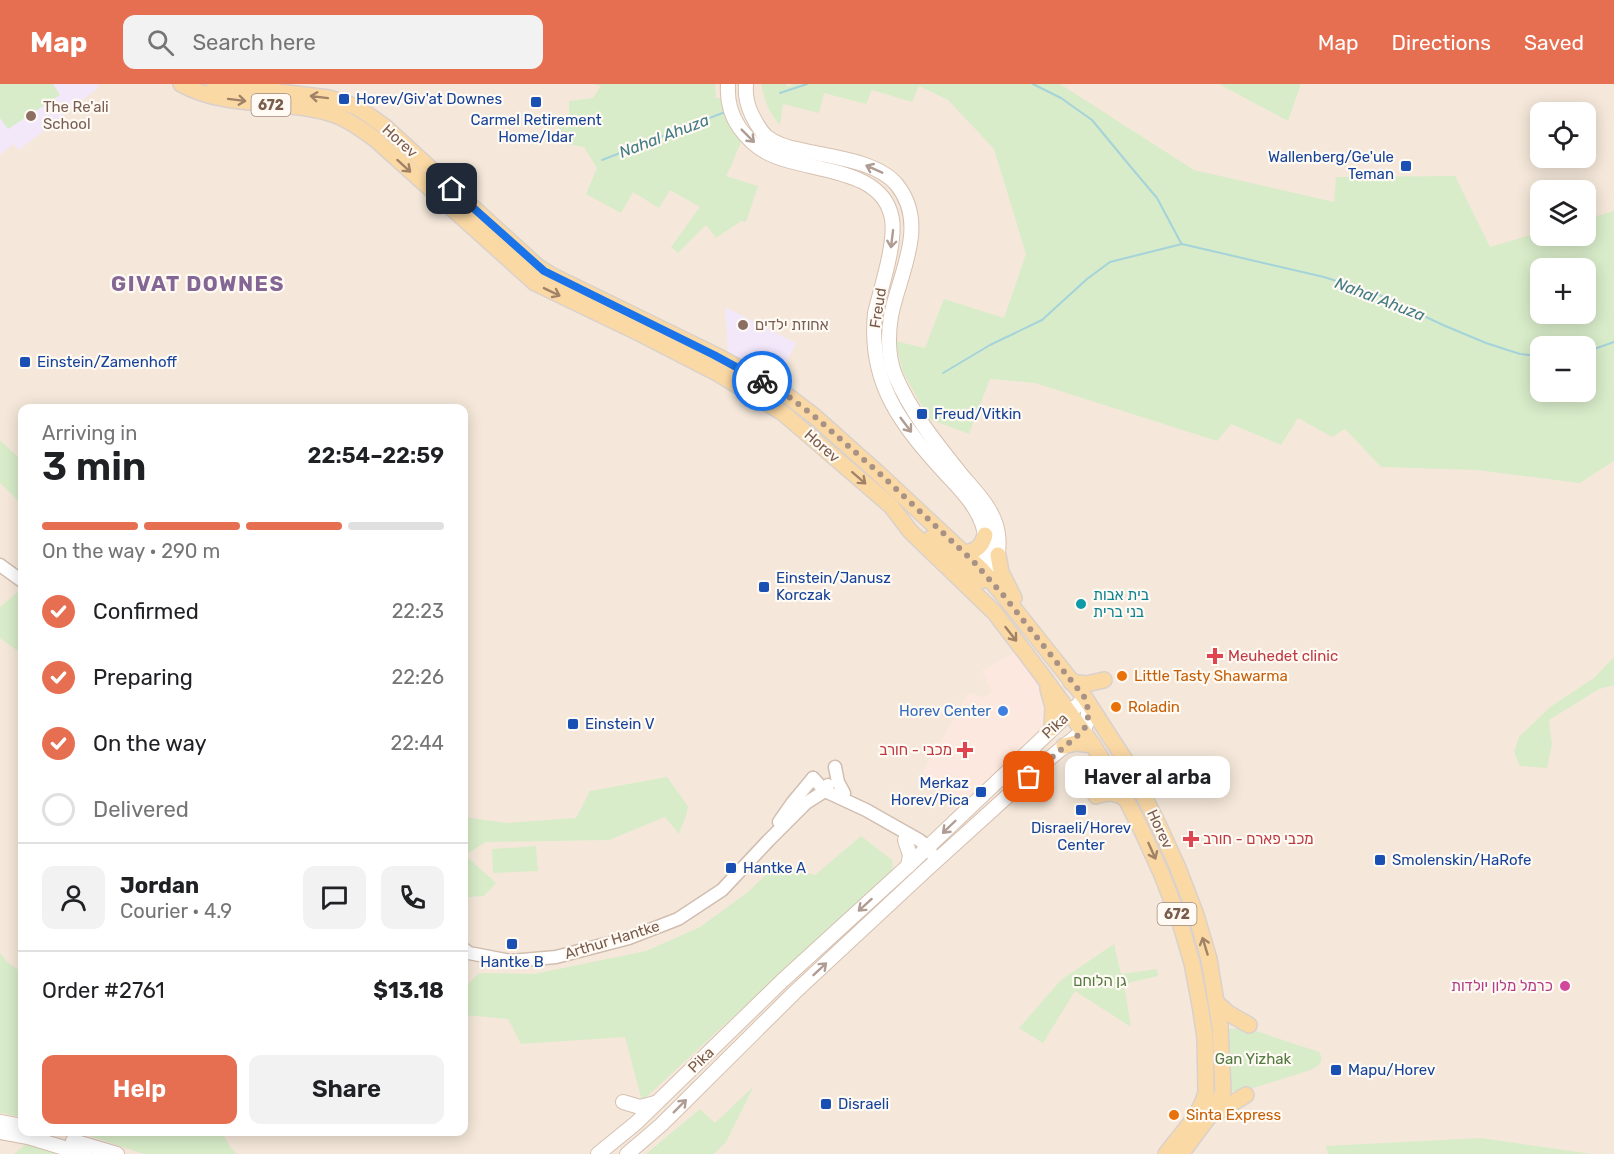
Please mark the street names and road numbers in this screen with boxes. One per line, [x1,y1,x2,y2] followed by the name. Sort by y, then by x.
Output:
[252,94,290,116] road number: 672
[379,120,421,162] street label: Horev
[866,287,890,329] street label: Freud
[801,426,843,466] street label: Horev
[1038,709,1072,743] street label: Pika
[1143,806,1177,852] street label: Horev
[1158,903,1196,925] road number: 672
[562,917,662,963] street label: Arthur Hantke
[684,1043,718,1077] street label: Pika

